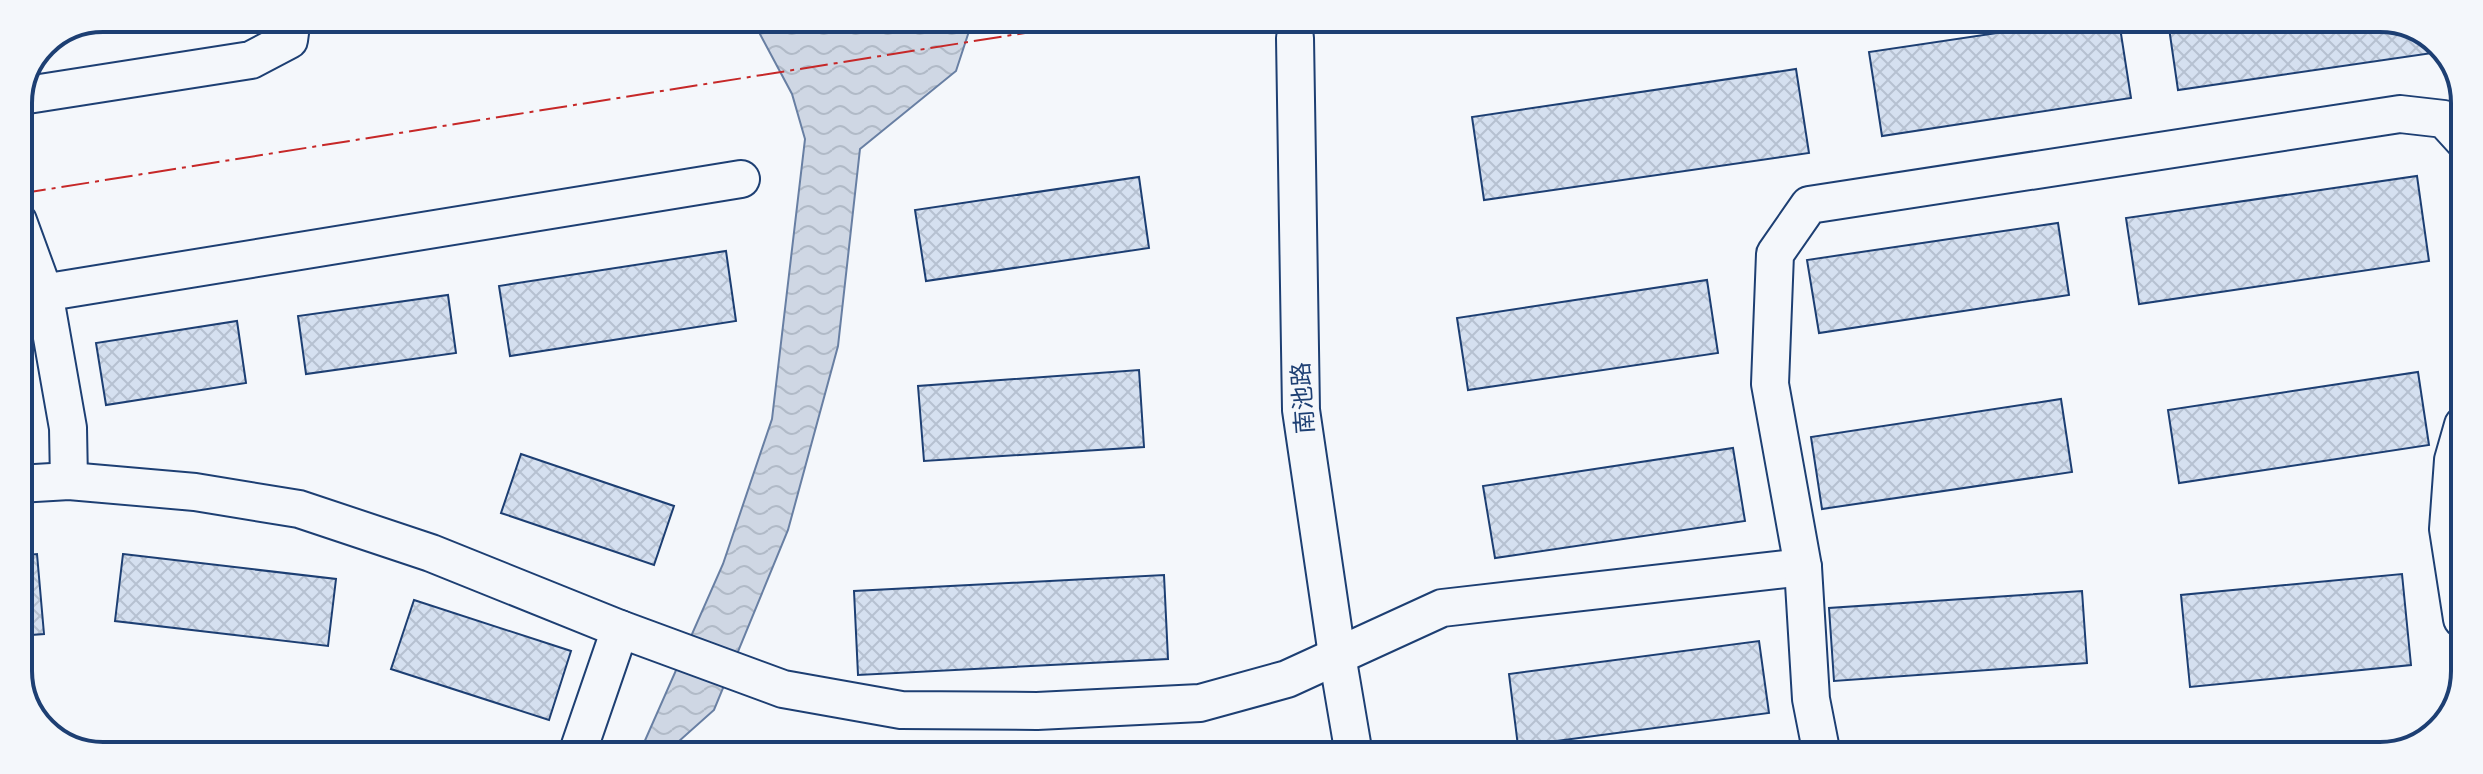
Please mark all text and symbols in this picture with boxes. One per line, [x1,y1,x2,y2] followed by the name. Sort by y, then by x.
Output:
[1287,361,1319,435] street label: 南池路

